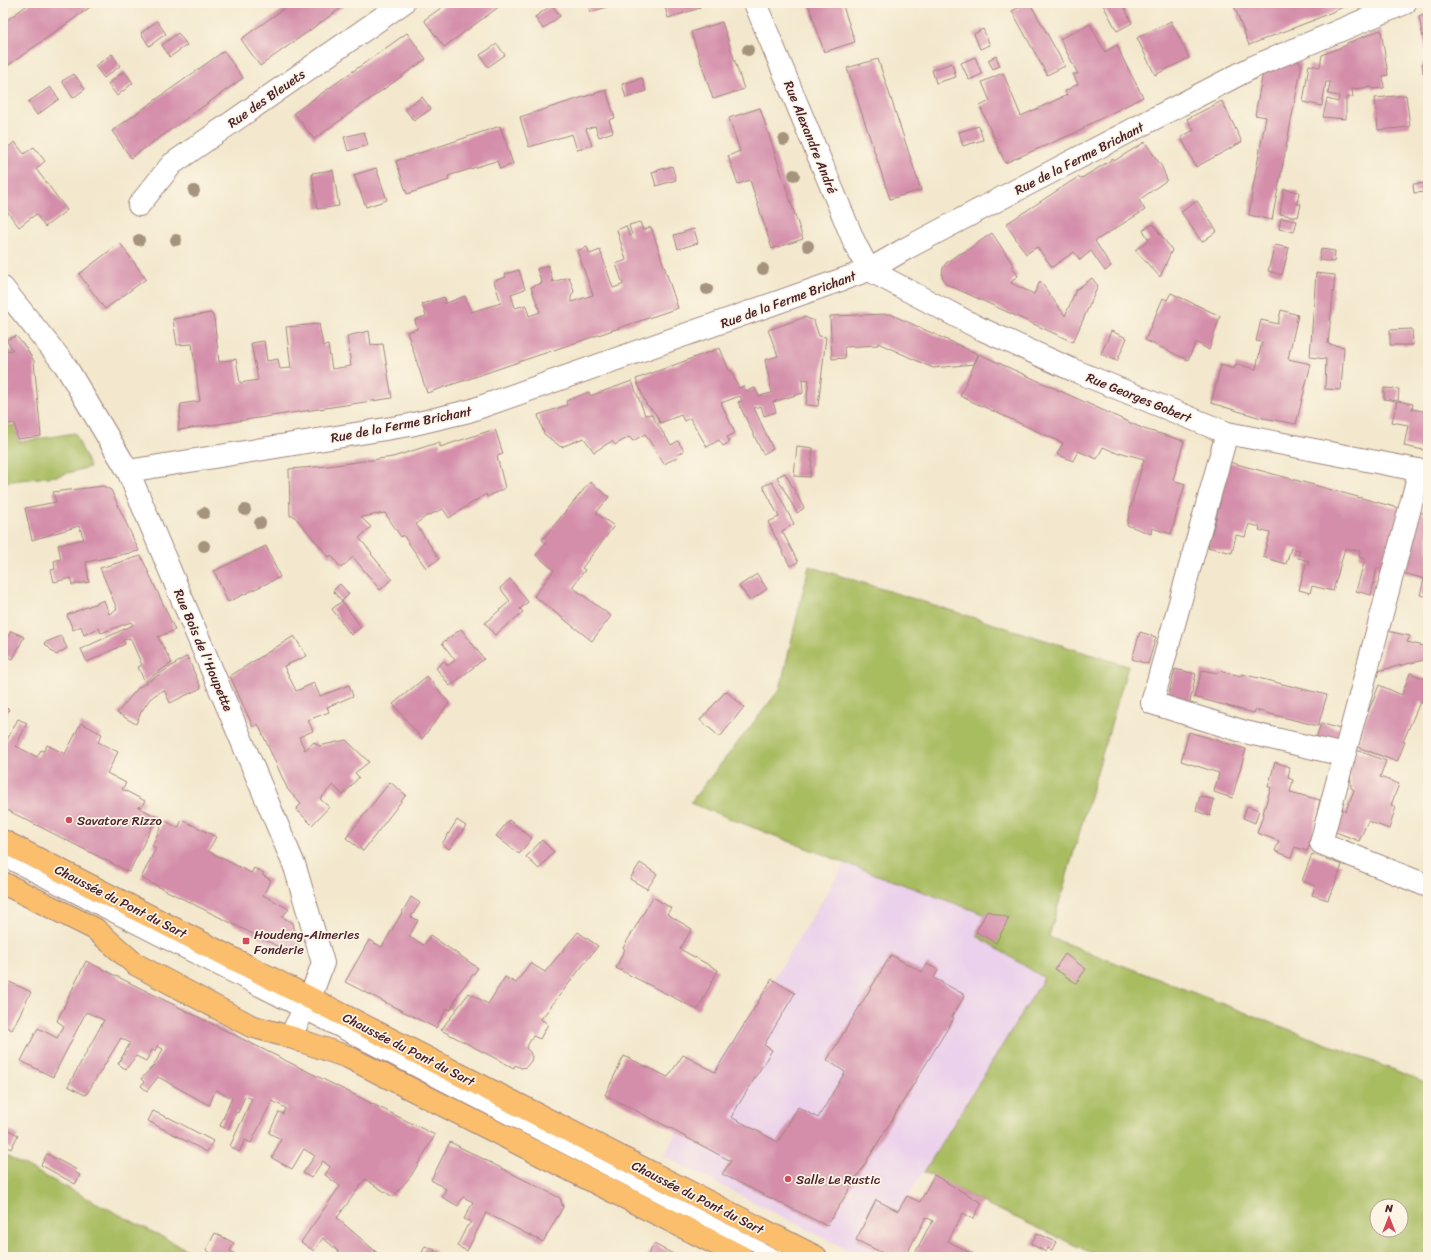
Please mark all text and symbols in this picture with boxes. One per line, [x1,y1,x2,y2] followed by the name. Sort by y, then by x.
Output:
[222,63,310,134] street label: Rue des Bleuets
[777,77,844,198] street label: Rue Alexandre André
[1010,115,1149,201] street label: Rue de la Ferme Brichant
[717,264,860,335] street label: Rue de la Ferme Brichant
[1083,366,1196,429] street label: Rue Georges Gobert
[329,399,474,449] street label: Rue de la Ferme Brichant
[167,585,240,715] street label: Rue Bois de l'Houpette
[77,809,163,832] place label: Savatore Rizzo
[64,815,74,825] marker: Savatore Rizzo
[51,858,192,945] street label: Chaussée du Pont du Sart
[254,923,360,961] place label: Houdeng-Aimeries Fonderie
[241,936,251,946] marker: Houdeng-Aimeries Fonderie
[339,1006,480,1093] street label: Chaussée du Pont du Sart
[628,1154,769,1241] street label: Chaussée du Pont du Sart
[796,1168,881,1191] place label: Salle Le Rustic
[783,1174,793,1184] marker: Salle Le Rustic
[1369,1198,1409,1238] north arrow
[1384,1199,1393,1218] text: N

